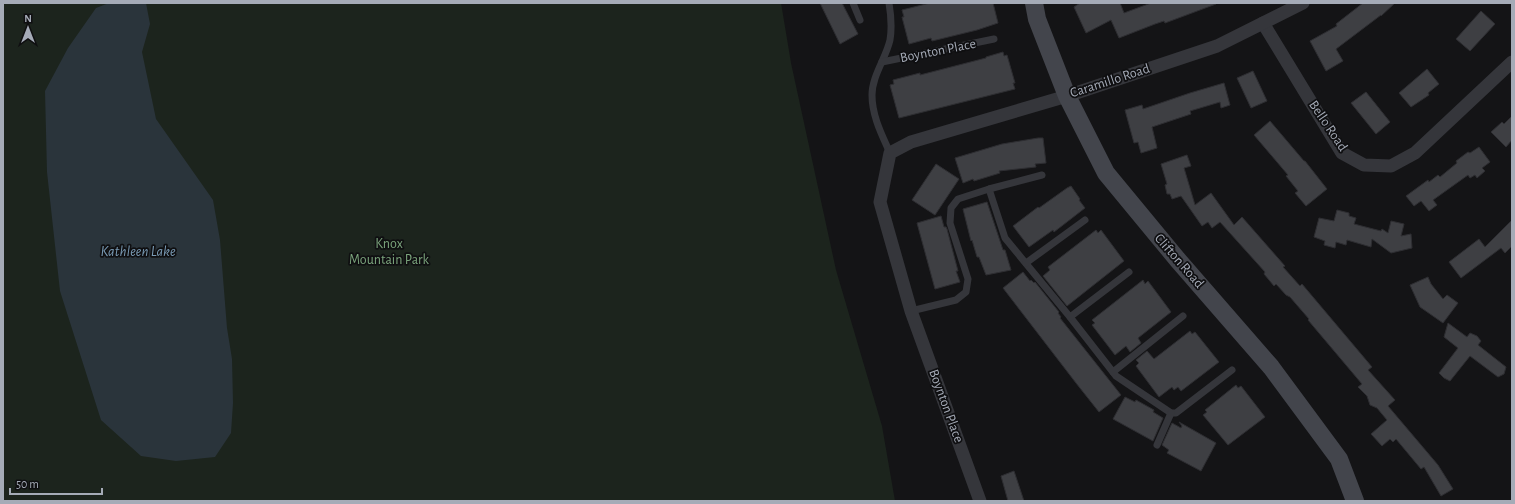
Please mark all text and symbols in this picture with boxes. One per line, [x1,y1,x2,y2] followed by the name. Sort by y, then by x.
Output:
[8,8,48,48] north arrow
[24,13,32,24] text: N
[899,37,977,65] street label: Boynton Place
[1068,62,1152,100] street label: Caramillo Road
[1306,98,1350,154] street label: Bello Road
[1152,231,1206,291] street label: Clifton Road
[349,237,430,267] park label: Knox Mountain Park
[100,244,176,259] water label: Kathleen Lake
[926,368,966,444] street label: Boynton Place
[10,470,102,496] scale bar
[16,478,39,490] text: 50 m

